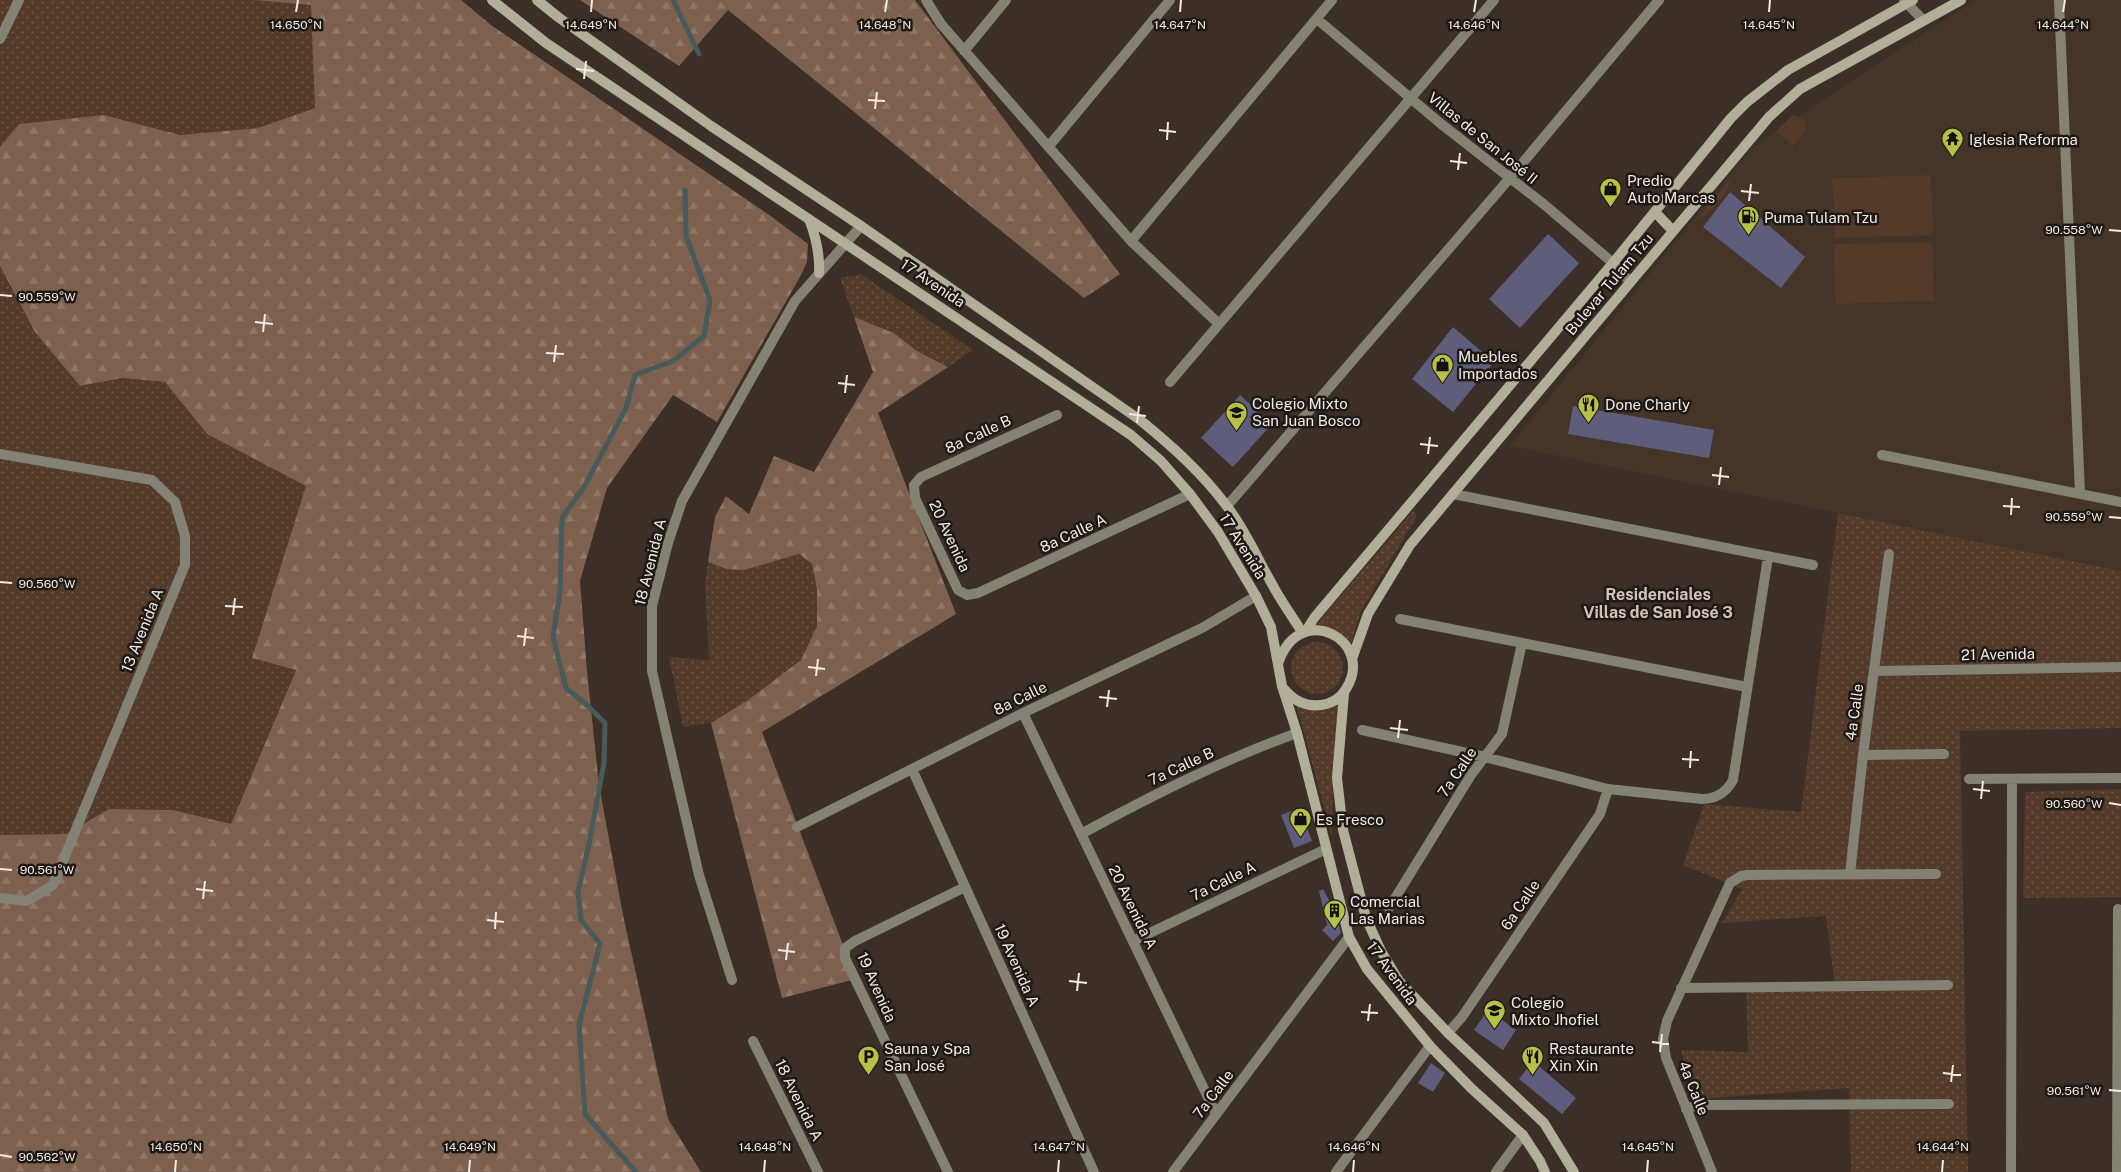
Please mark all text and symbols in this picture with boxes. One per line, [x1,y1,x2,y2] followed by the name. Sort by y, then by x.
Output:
[270,18,322,32] text: 14.650°N
[565,18,617,32] text: 14.649°N
[859,18,911,32] text: 14.648°N
[1154,18,1206,32] text: 14.647°N
[1448,18,1500,32] text: 14.646°N
[1743,18,1795,32] text: 14.645°N
[2037,18,2089,32] text: 14.644°N
[1425,89,1541,187] street label: Villas de San José II
[1941,127,1965,158] temple icon: Iglesia Reforma
[1969,131,2078,148] place label: Iglesia Reforma
[1627,172,1715,206] place label: Predio Auto Marcas
[1599,177,1623,208] shop icon: Predio Auto Marcas
[1736,205,1760,236] fuel station icon: Puma Tulam Tzu
[1764,209,1878,226] place label: Puma Tulam Tzu
[2045,223,2103,237] text: 90.558°W
[1562,230,1656,338] street label: Bulevar Tulam Tzu
[898,255,968,311] street label: 17 Avenida
[18,290,76,304] text: 90.559°W
[1458,348,1537,382] place label: Muebles Importados
[1430,353,1454,384] shop icon: Muebles Importados
[1577,392,1601,423] restaurant icon: Done Charly
[1252,395,1360,429] place label: Colegio Mixto San Juan Bosco
[1605,396,1690,413] place label: Done Charly
[1224,400,1248,431] school or university icon: Colegio Mixto San Juan Bosco
[942,411,1014,457] street label: 8a Calle B
[926,497,974,575] street label: 20 Avenida
[1037,510,1109,556] street label: 8a Calle A
[1216,510,1270,582] street label: 17 Avenida
[2045,510,2103,524] text: 90.559°W
[631,516,669,607] street label: 18 Avenida A
[19,577,76,591] text: 90.560°W
[117,585,167,674] street label: 13 Avenida A
[1583,585,1733,622] district label: Residenciales Villas de San José 3
[1961,645,2035,663] street label: 21 Avenida
[991,678,1049,718] street label: 8a Calle
[1842,683,1866,741] street label: 4a Calle
[1146,743,1216,789] street label: 7a Calle B
[1434,744,1480,800] street label: 7a Calle
[2046,797,2103,811] text: 90.560°W
[1288,807,1312,838] shop icon: Es Fresco
[1316,811,1384,828] place label: Es Fresco
[1188,858,1259,904] street label: 7a Calle A
[1105,862,1161,952] street label: 20 Avenida A
[20,863,75,877] text: 90.561°W
[1497,877,1543,933] street label: 6a Calle
[1350,893,1425,927] place label: Comercial Las Marias
[1322,898,1346,929] building icon: Comercial Las Marias
[991,921,1043,1009] street label: 19 Avenida A
[1363,938,1421,1008] street label: 17 Avenida
[854,950,900,1024] street label: 19 Avenida
[1511,994,1599,1028] place label: Colegio Mixto Jhofiel
[1483,999,1507,1030] school or university icon: Colegio Mixto Jhofiel
[884,1040,970,1074] place label: Sauna y Spa San José
[1549,1040,1634,1074] place label: Restaurante Xin Xin
[856,1045,880,1076] parking icon: Sauna y Spa San José
[1521,1045,1545,1076] restaurant icon: Restaurante Xin Xin
[772,1056,826,1144] street label: 18 Avenida A
[1675,1058,1713,1118] street label: 4a Calle
[1189,1066,1237,1122] street label: 7a Calle
[2047,1084,2102,1098] text: 90.561°W
[150,1140,202,1154] text: 14.650°N
[444,1140,496,1154] text: 14.649°N
[739,1140,791,1154] text: 14.648°N
[1033,1140,1085,1154] text: 14.647°N
[1328,1140,1380,1154] text: 14.646°N
[1622,1140,1674,1154] text: 14.645°N
[1917,1140,1969,1154] text: 14.644°N
[19,1150,76,1164] text: 90.562°W

